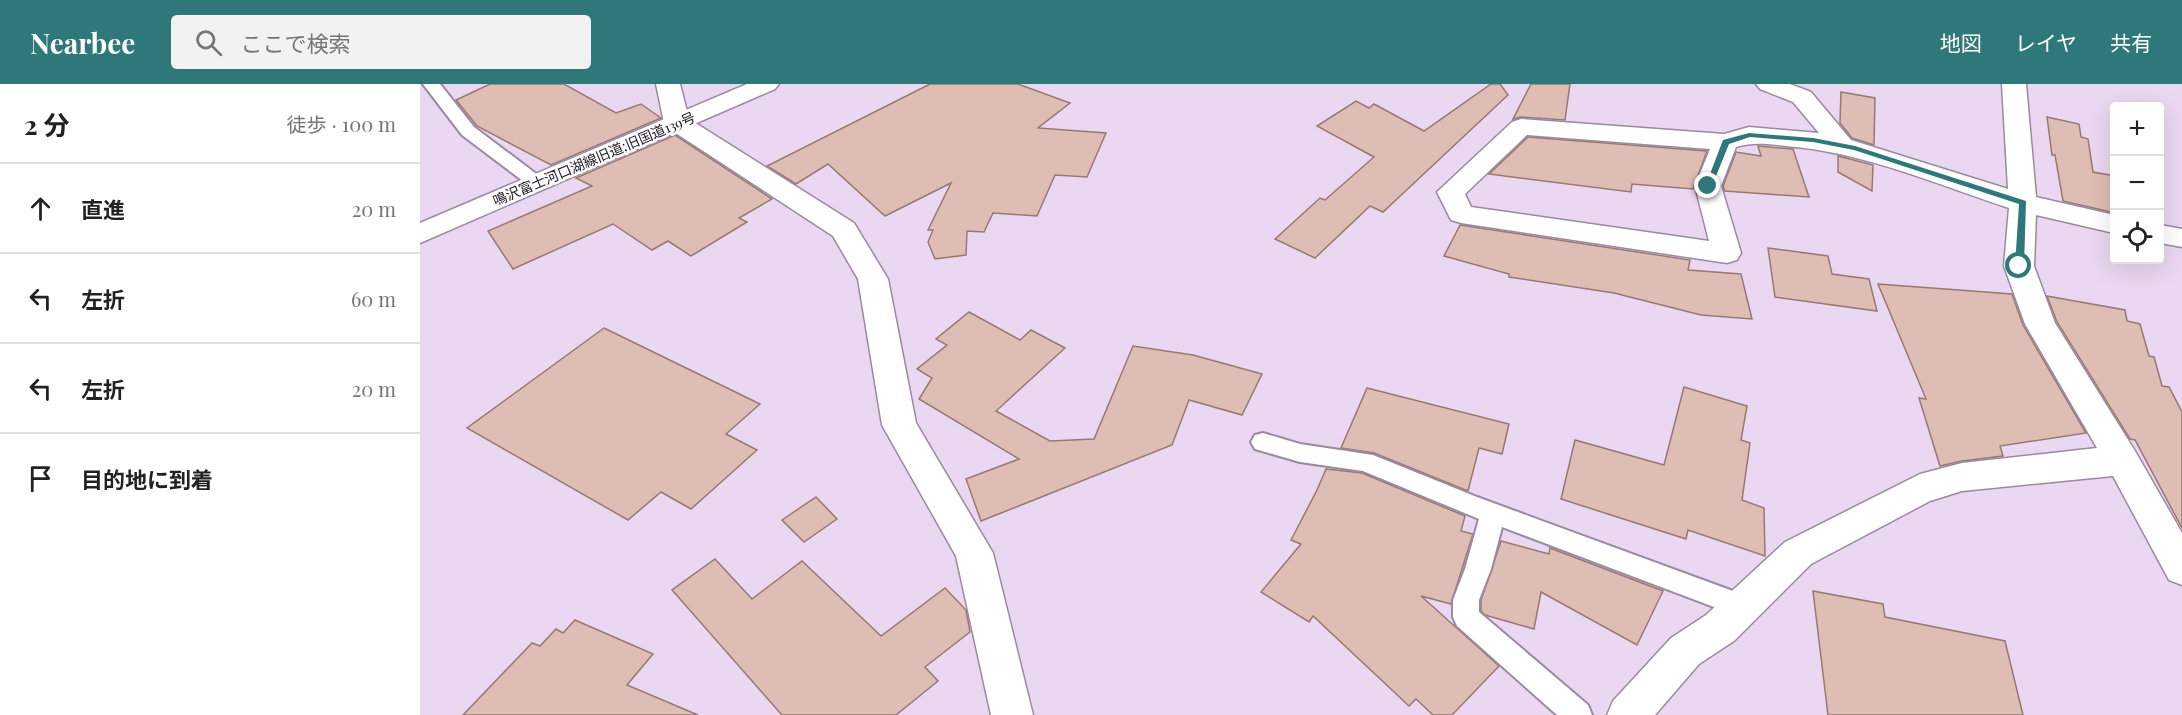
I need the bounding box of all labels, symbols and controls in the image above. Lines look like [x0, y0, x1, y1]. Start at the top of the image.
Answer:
search box [171, 15, 591, 69]
text: Nearbee [30, 24, 135, 61]
icon: search [192, 26, 225, 59]
text: ここで検索 [240, 28, 350, 58]
text: 地図 [1940, 28, 1982, 56]
text: レイヤ [2015, 28, 2077, 56]
text: 共有 [2110, 28, 2152, 56]
map controls [2110, 102, 2164, 264]
button: + [2110, 102, 2164, 156]
text: 2 分 [24, 107, 69, 142]
street label: 鳴沢富士河口湖線旧道;旧国道139号 [490, 107, 698, 210]
text: 徒歩 · 100 m [287, 110, 396, 137]
button: − [2110, 156, 2164, 210]
route end [1694, 172, 1720, 198]
icon: ahead [24, 192, 57, 225]
text: 直進 [81, 194, 125, 224]
text: 20 m [352, 195, 396, 222]
button: locate [2110, 210, 2164, 264]
route start [2005, 252, 2031, 278]
icon: left [24, 282, 57, 315]
text: 左折 [81, 284, 125, 314]
text: 60 m [351, 285, 396, 312]
icon: left [24, 372, 57, 405]
text: 左折 [81, 374, 125, 404]
text: 20 m [352, 375, 396, 402]
icon: arrive [24, 462, 57, 495]
text: 目的地に到着 [81, 464, 213, 494]

